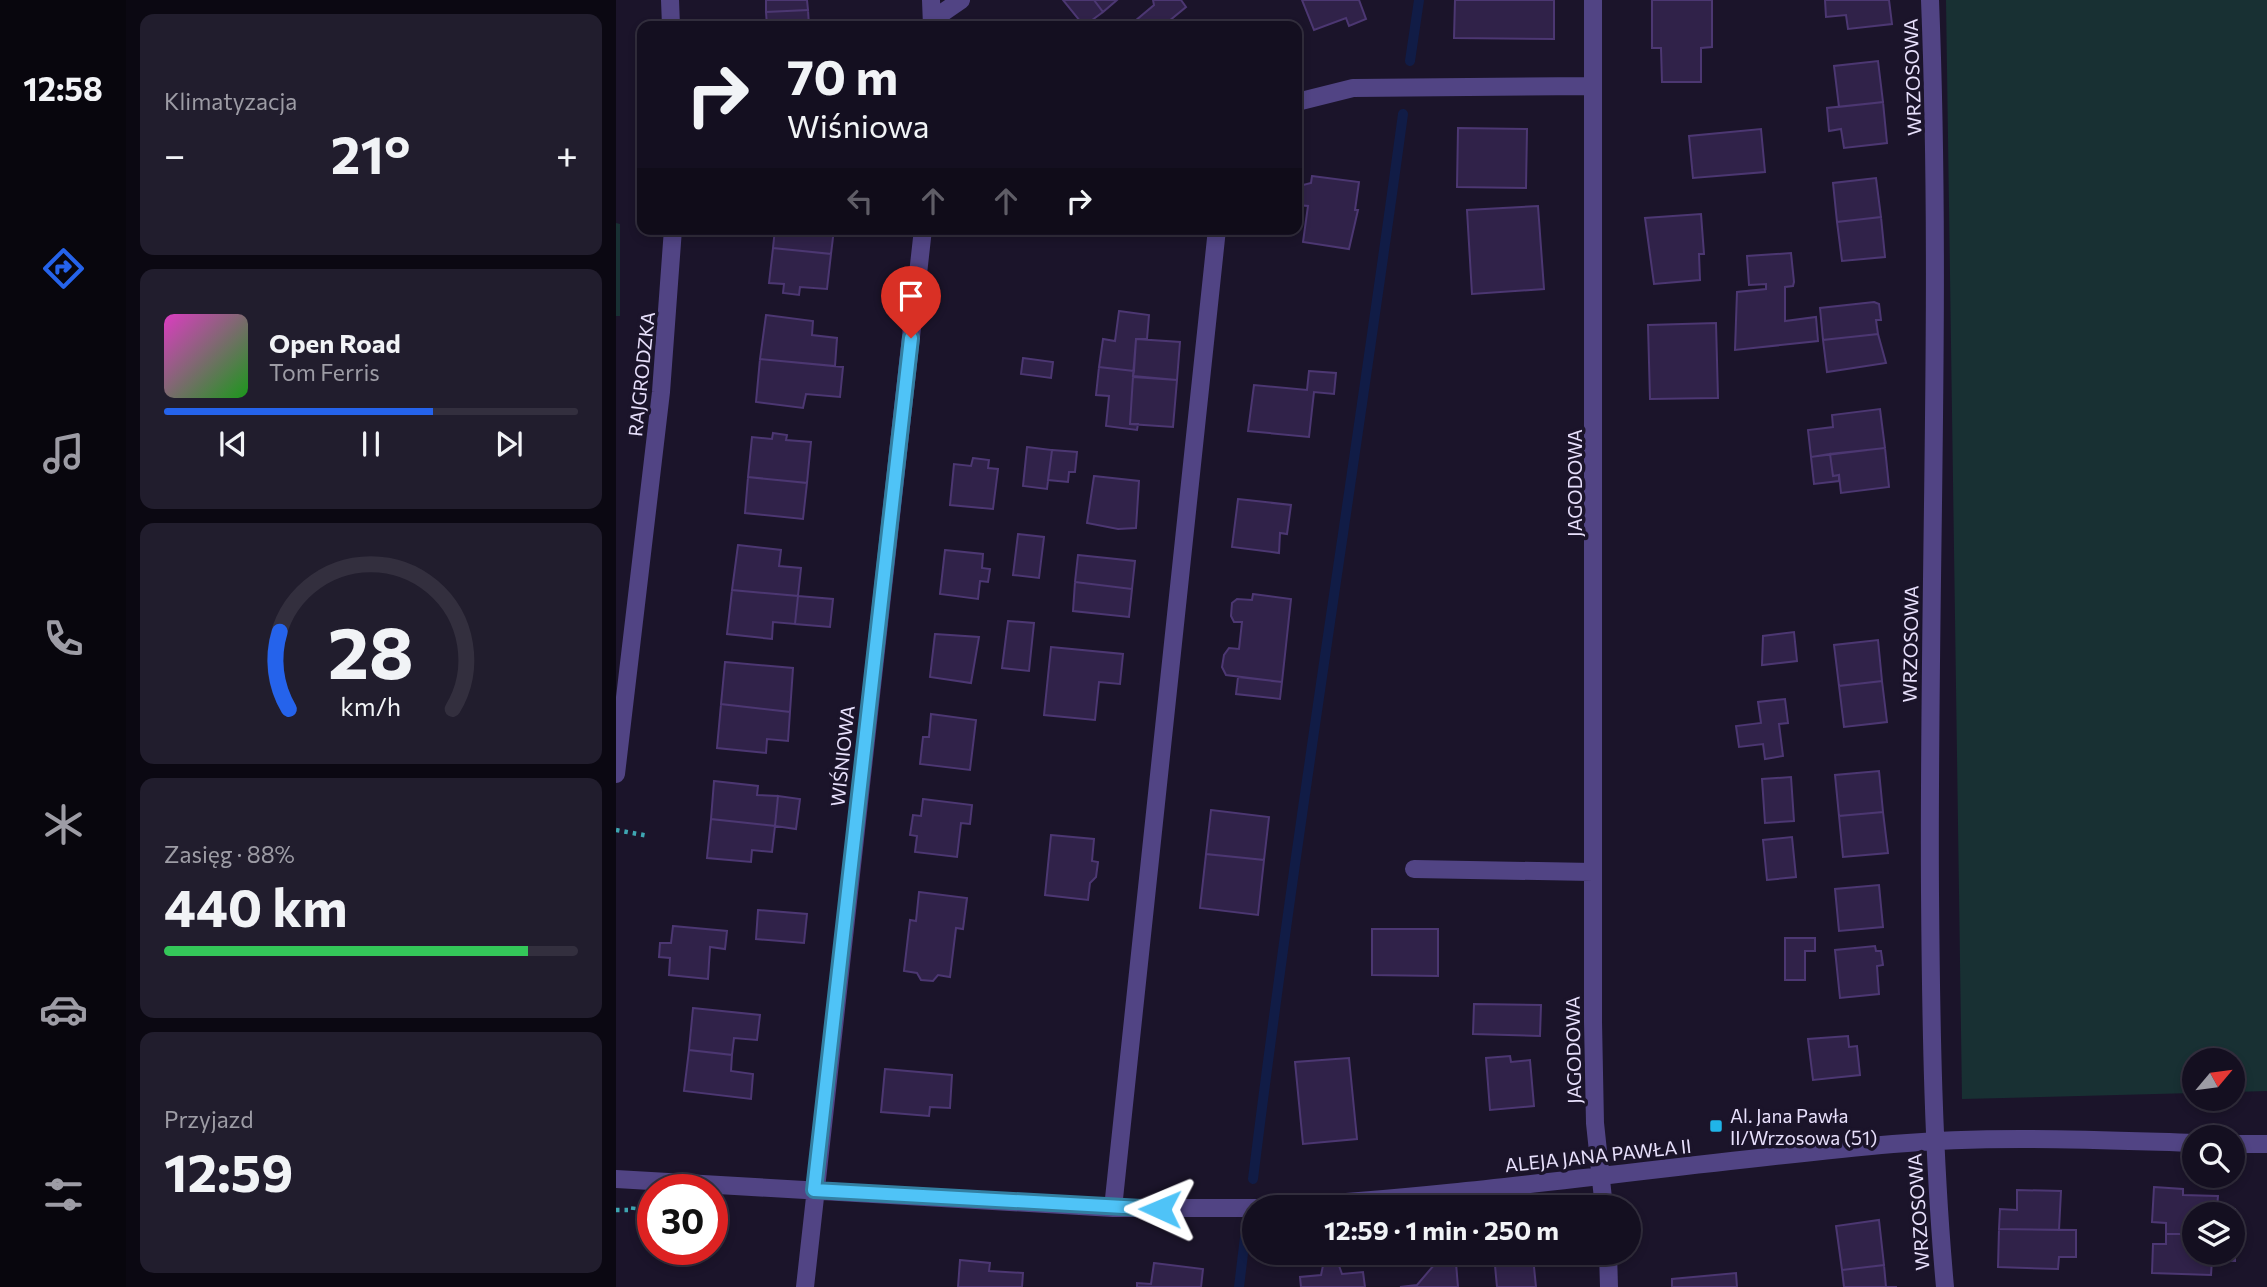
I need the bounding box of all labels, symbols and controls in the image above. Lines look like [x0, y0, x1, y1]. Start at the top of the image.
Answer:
street label: WRZOSOWA [1898, 18, 1926, 136]
text: 70 m [787, 45, 898, 105]
icon: right [672, 49, 763, 140]
text: 12:58 [23, 68, 103, 108]
text: Klimatyzacja [164, 87, 297, 115]
text: Wiśniowa [787, 105, 930, 145]
text: 21° [331, 121, 410, 185]
text: − [164, 130, 186, 177]
text: + [556, 130, 578, 177]
icon: left [841, 182, 879, 220]
icon: ahead [914, 182, 952, 220]
icon: ahead [987, 182, 1025, 220]
icon: right [1060, 182, 1098, 220]
icon: directions [39, 244, 88, 293]
pin [881, 266, 941, 338]
icon: arrive [892, 277, 930, 315]
street label: RAJGRODZKA [623, 310, 659, 438]
text: Open Road [269, 327, 401, 358]
text: Tom Ferris [269, 358, 380, 386]
icon: previous [214, 425, 252, 463]
icon: pause [352, 425, 390, 463]
icon: next [490, 425, 528, 463]
icon: music [39, 429, 88, 478]
street label: JAGODOWA [1563, 429, 1586, 537]
street label: WRZOSOWA [1897, 585, 1923, 703]
text: 28 [328, 606, 414, 695]
icon: phone [39, 614, 88, 663]
text: km/h [341, 691, 401, 721]
street label: WIŚNIOWA [824, 704, 859, 808]
icon: climate [39, 800, 88, 849]
text: Zasięg · 88% [164, 840, 295, 868]
text: 440 km [164, 874, 348, 938]
icon: car [39, 985, 88, 1034]
street label: JAGODOWA [1561, 996, 1585, 1104]
north arrow [2182, 1048, 2245, 1111]
map controls [2182, 1048, 2245, 1265]
place label: Al. Jana Pawła II/Wrzosowa (51) [1730, 1104, 1877, 1149]
text: Przyjazd [164, 1105, 254, 1133]
marker: Al. Jana Pawła II/Wrzosowa (51) [1708, 1118, 1724, 1134]
button: search [2182, 1125, 2245, 1188]
street label: ALEJA JANA PAWŁA II [1504, 1134, 1692, 1176]
text: 12:59 [164, 1139, 293, 1203]
street label: WRZOSOWA [1902, 1153, 1934, 1271]
icon: filters [39, 1170, 88, 1219]
position arrow [1123, 1172, 1197, 1246]
speed limit sign: 30 [637, 1174, 728, 1265]
button: layers [2182, 1202, 2245, 1265]
text: 12:59 · 1 min · 250 m [1324, 1214, 1559, 1245]

